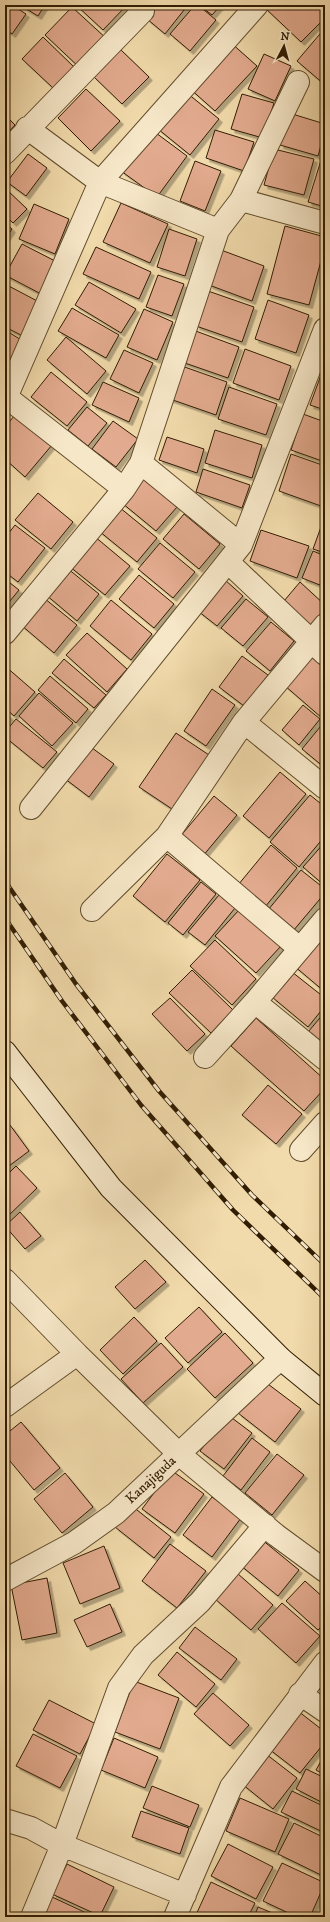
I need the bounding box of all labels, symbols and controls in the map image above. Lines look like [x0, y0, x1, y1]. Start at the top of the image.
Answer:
north arrow [264, 26, 304, 66]
text: N [280, 30, 290, 44]
street label: Kanajiguda [122, 1452, 180, 1508]

